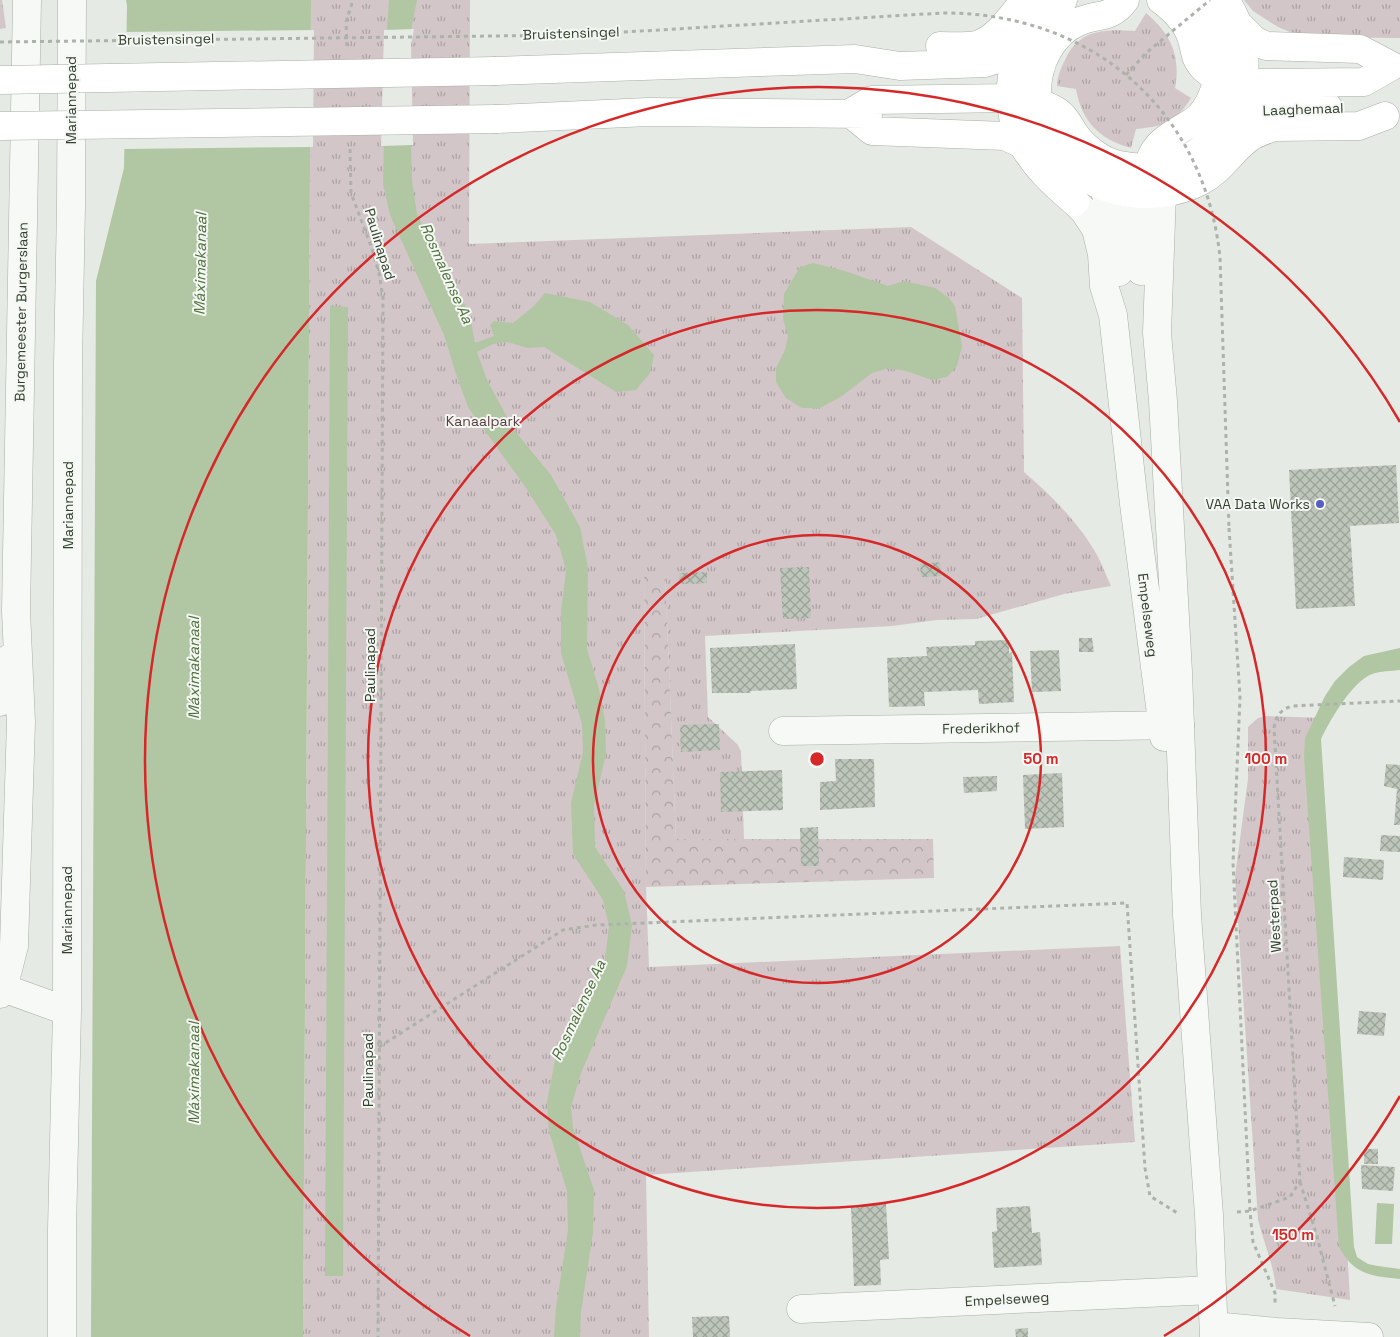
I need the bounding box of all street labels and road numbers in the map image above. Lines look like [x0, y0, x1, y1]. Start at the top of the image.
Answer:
street label: Bruistensingel [522, 22, 620, 44]
street label: Bruistensingel [117, 29, 215, 49]
street label: Mariannepad [62, 56, 80, 144]
street label: Laaghemaal [1262, 99, 1344, 119]
street label: Paulinapad [361, 206, 399, 282]
street label: Burgemeester Burgerslaan [10, 222, 32, 402]
street label: Mariannepad [59, 461, 77, 549]
street label: Empelseweg [1134, 572, 1162, 658]
street label: Paulinapad [361, 628, 379, 702]
street label: Frederikhof [942, 718, 1020, 738]
street label: Mariannepad [58, 866, 76, 954]
street label: Westerpad [1263, 879, 1285, 953]
street label: Paulinapad [359, 1033, 377, 1107]
street label: Empelseweg [964, 1288, 1050, 1310]

